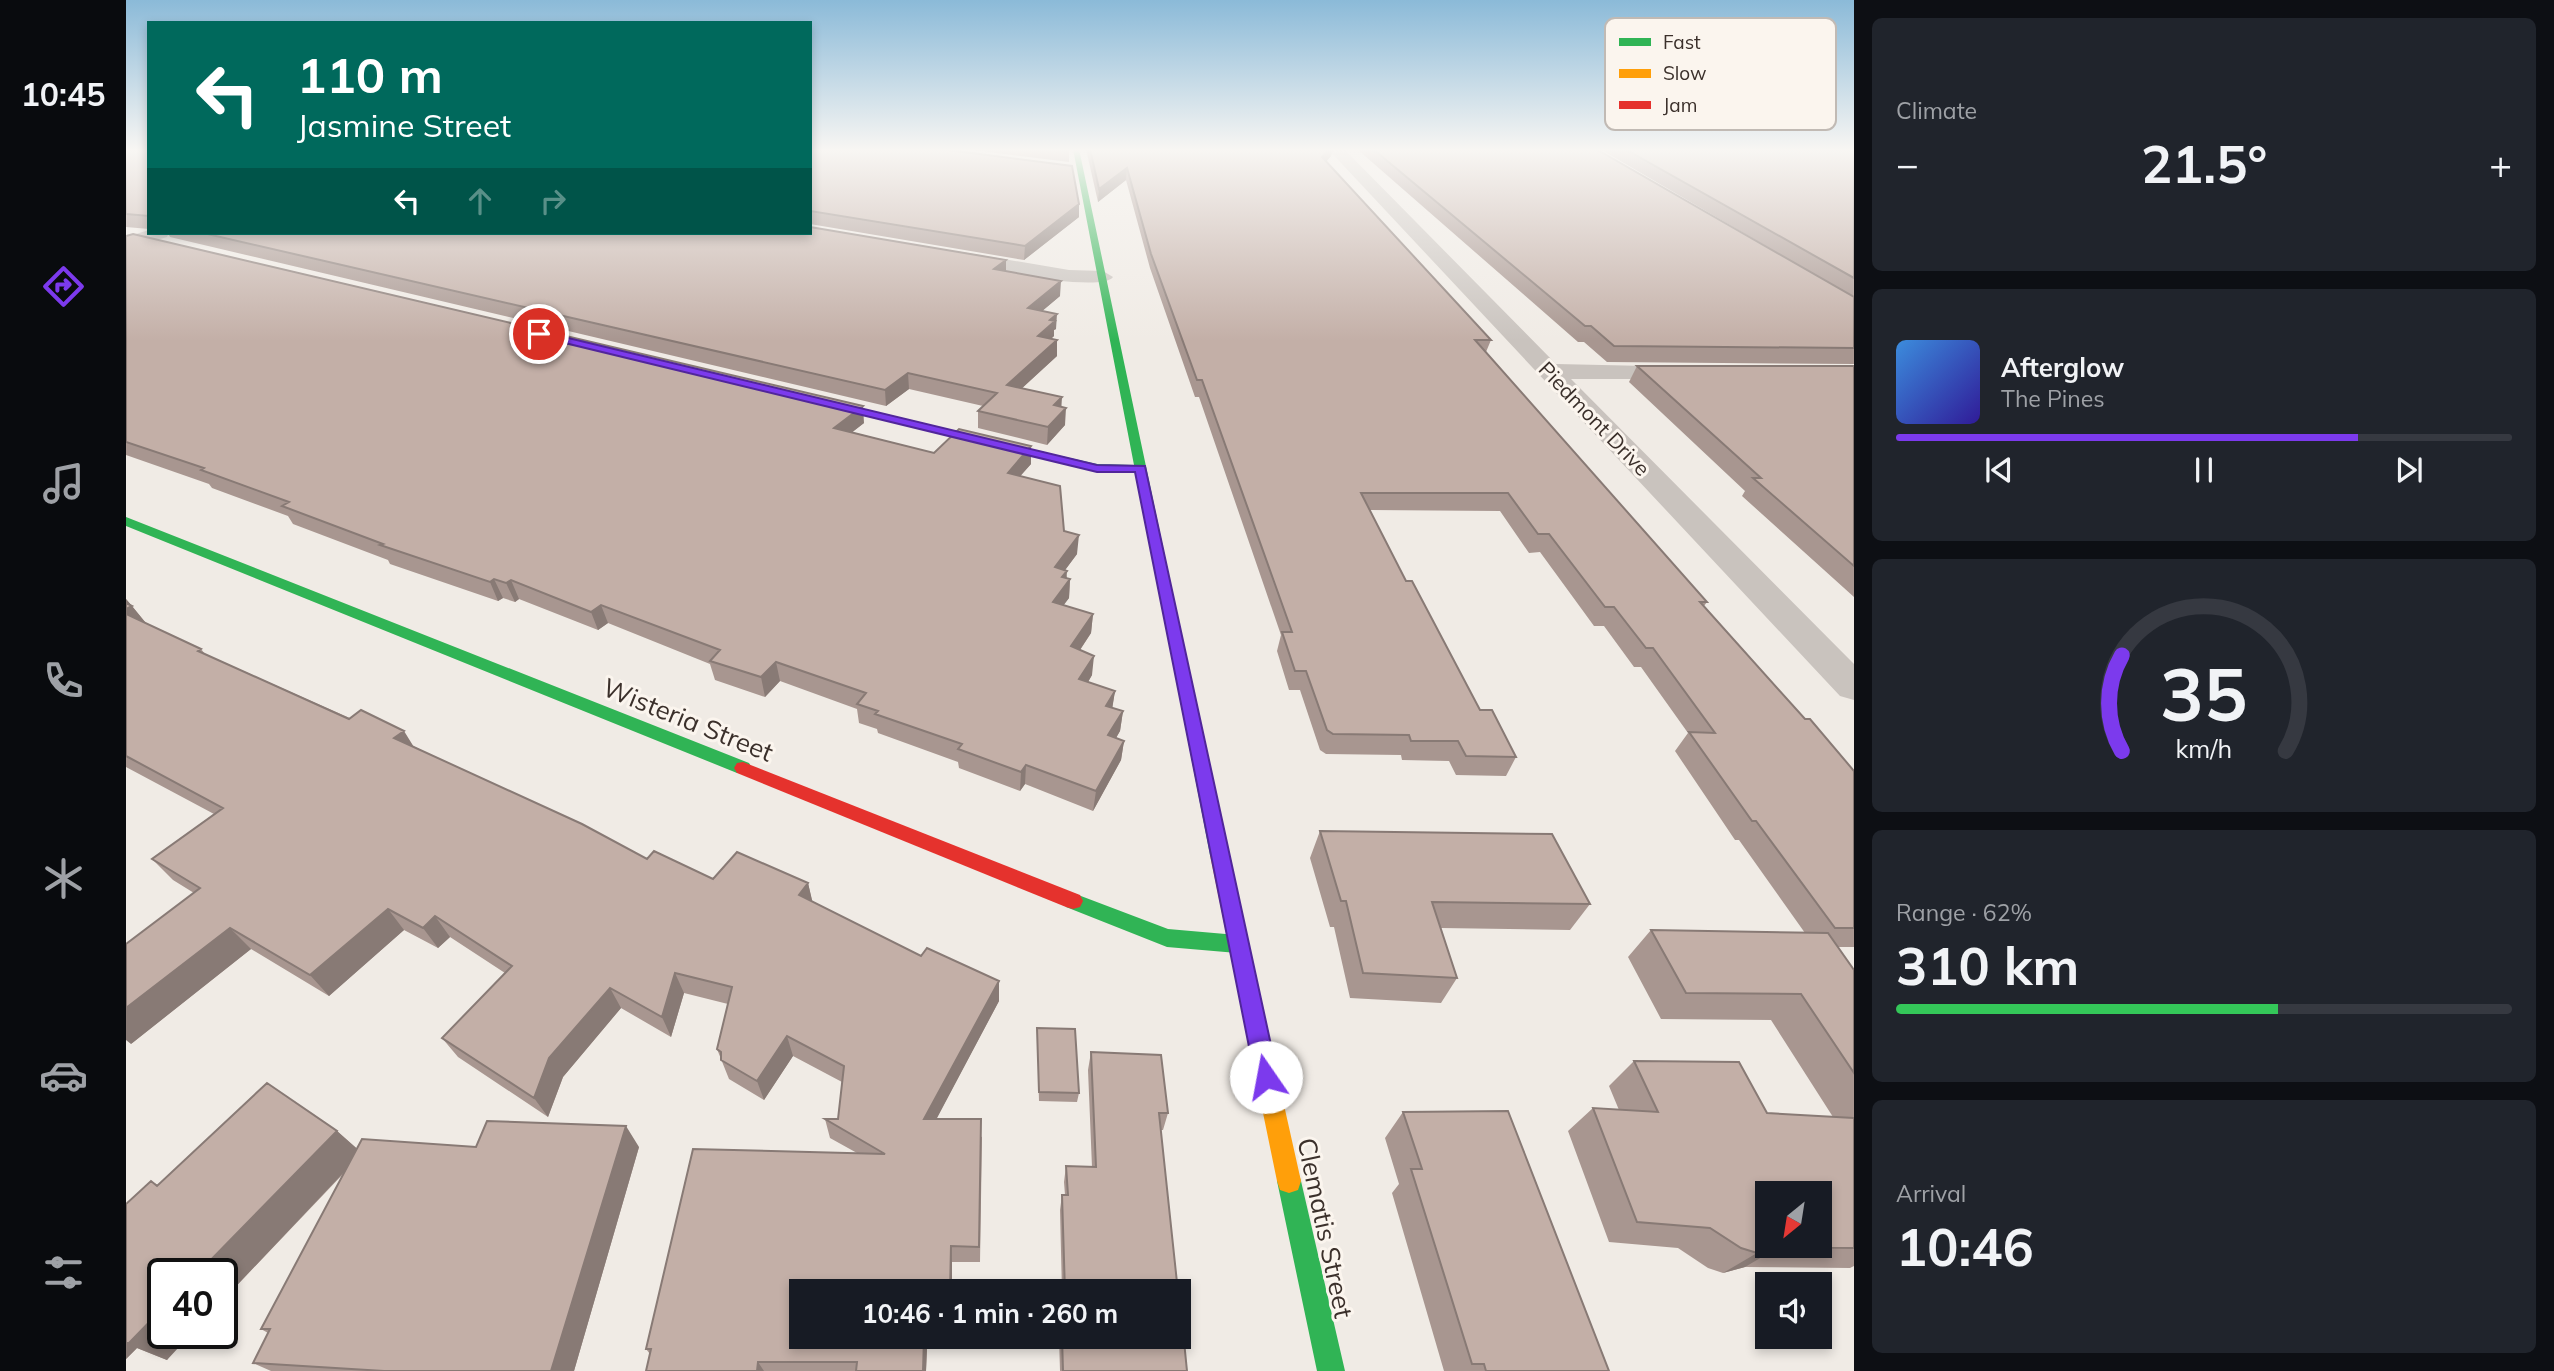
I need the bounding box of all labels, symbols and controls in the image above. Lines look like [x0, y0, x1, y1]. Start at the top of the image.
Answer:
legend [1605, 18, 1836, 130]
text: Fast [1663, 30, 1701, 54]
text: 110 m [297, 44, 443, 105]
icon: left [182, 49, 273, 140]
text: Slow [1663, 61, 1707, 85]
text: 10:45 [21, 74, 105, 114]
text: Jam [1663, 93, 1697, 117]
text: Climate [1896, 96, 1977, 125]
text: Jasmine Street [297, 105, 511, 145]
text: 21.5° [2141, 131, 2267, 196]
text: − [1896, 140, 1919, 188]
text: + [2489, 140, 2512, 188]
icon: left [388, 182, 426, 220]
icon: ahead [461, 182, 499, 220]
icon: right [534, 182, 572, 220]
icon: directions [39, 262, 88, 311]
pin [509, 304, 569, 364]
icon: arrive [520, 315, 558, 353]
text: Afterglow [2001, 351, 2124, 384]
street label: Piedmont Drive [1534, 356, 1656, 481]
text: The Pines [2001, 384, 2105, 413]
icon: previous [1980, 451, 2018, 489]
icon: pause [2185, 451, 2223, 489]
icon: next [2390, 451, 2428, 489]
icon: music [39, 459, 88, 508]
text: 35 [2160, 649, 2248, 740]
icon: phone [39, 656, 88, 705]
street label: Wisteria Street [598, 670, 778, 769]
text: km/h [2176, 733, 2232, 764]
icon: climate [39, 854, 88, 903]
text: Range · 62% [1896, 898, 2032, 927]
text: 310 km [1896, 933, 2079, 998]
position arrow [1229, 1040, 1303, 1114]
icon: car [39, 1051, 88, 1100]
street label: Clematis Street [1290, 1135, 1361, 1321]
text: Arrival [1896, 1179, 1966, 1208]
north arrow [1755, 1181, 1832, 1258]
map controls [1755, 1181, 1832, 1349]
text: 10:46 [1896, 1214, 2034, 1279]
icon: filters [39, 1248, 88, 1297]
speed limit sign: 40 [147, 1258, 238, 1349]
button: sound [1755, 1272, 1832, 1349]
text: 10:46 · 1 min · 260 m [862, 1297, 1118, 1330]

